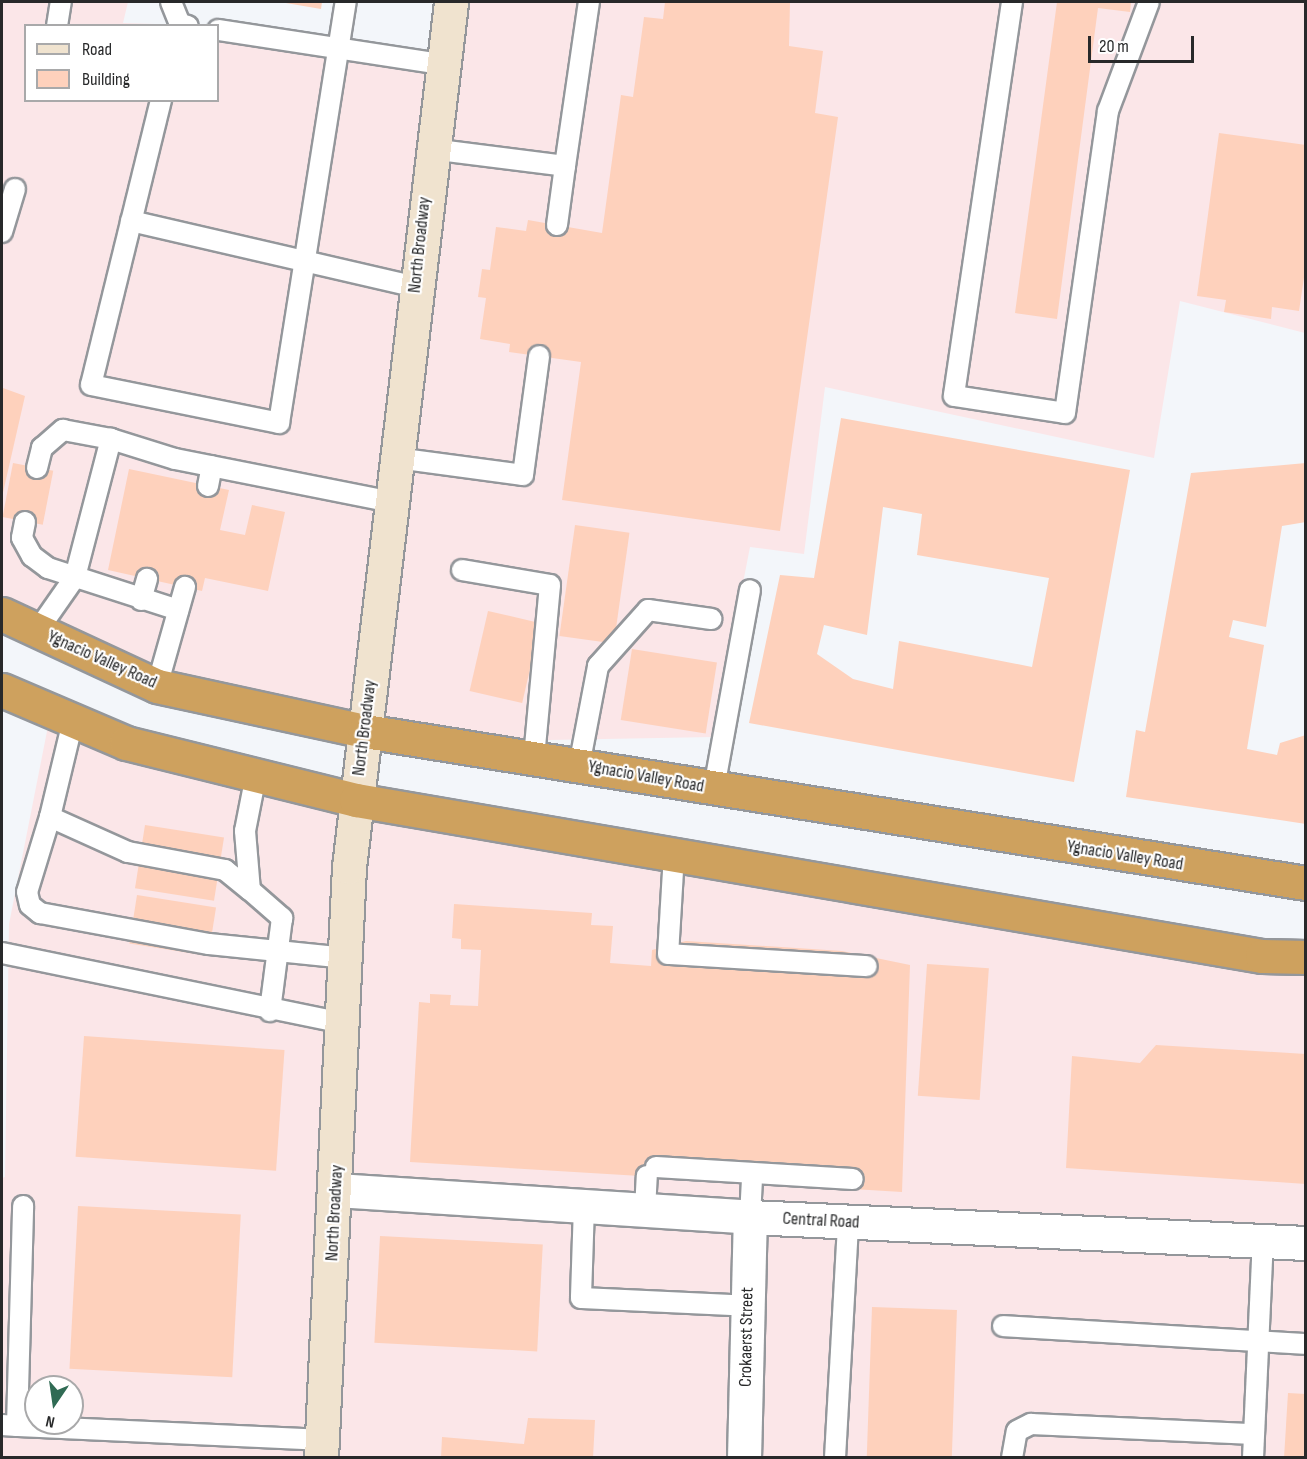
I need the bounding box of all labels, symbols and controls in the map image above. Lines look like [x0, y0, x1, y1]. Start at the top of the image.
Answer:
legend [24, 24, 219, 102]
scale bar [1091, 24, 1198, 62]
text: 20 m [1099, 36, 1129, 57]
text: Road [82, 39, 112, 60]
text: Building [82, 69, 130, 90]
street label: North Broadway [404, 196, 436, 294]
street label: Ygnacio Valley Road [44, 626, 160, 694]
street label: North Broadway [348, 679, 382, 777]
street label: Ygnacio Valley Road [586, 756, 706, 798]
street label: Ygnacio Valley Road [1065, 836, 1185, 876]
street label: North Broadway [322, 1164, 348, 1262]
street label: Central Road [782, 1208, 860, 1234]
street label: Crokaerst Street [735, 1287, 759, 1387]
north arrow [24, 1375, 84, 1435]
text: N [44, 1411, 57, 1431]

